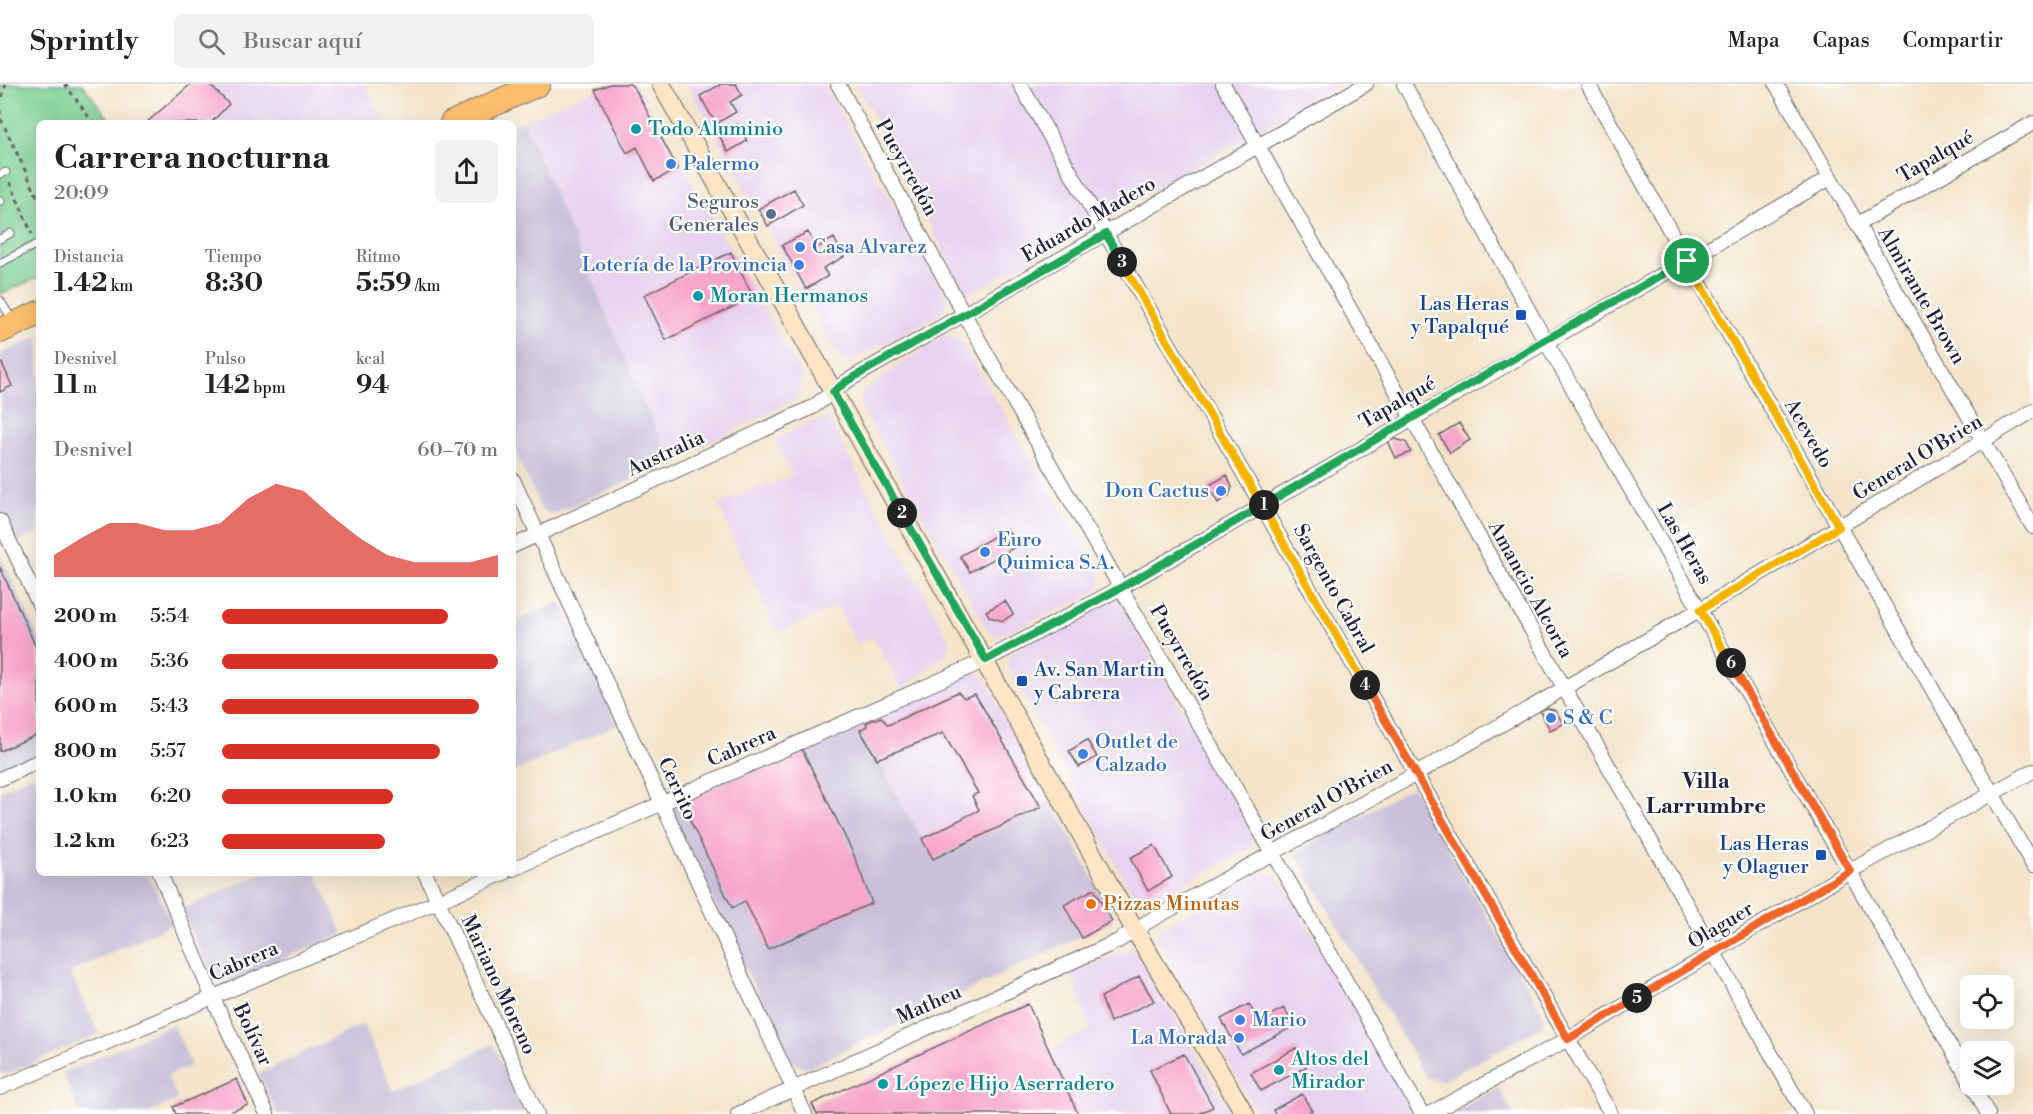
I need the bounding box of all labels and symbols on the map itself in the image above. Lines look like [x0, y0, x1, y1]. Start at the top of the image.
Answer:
street label: Pueyrredón [869, 115, 943, 221]
place label: Todo Aluminio [648, 117, 783, 142]
marker: Todo Aluminio [629, 122, 643, 136]
street label: Tapalqué [1893, 125, 1979, 189]
place label: Palermo [683, 152, 760, 177]
marker: Palermo [664, 157, 678, 171]
street label: Eduardo Madero [1017, 171, 1161, 269]
place label: Seguros Generales [669, 190, 759, 238]
marker: Seguros Generales [764, 207, 778, 221]
street label: Almirante Brown [1871, 222, 1970, 369]
place label: Casa Alvarez [812, 235, 927, 260]
pin [1661, 235, 1712, 286]
marker: Casa Alvarez [793, 240, 807, 254]
pin: 3 [1107, 247, 1137, 277]
place label: Lotería de la Provincia [582, 253, 788, 278]
marker: Lotería de la Provincia [792, 258, 806, 272]
place label: Moran Hermanos [710, 284, 868, 309]
marker: Moran Hermanos [691, 289, 705, 303]
place label: Las Heras y Tapalqué [1410, 292, 1509, 340]
marker: Las Heras y Tapalqué [1514, 308, 1528, 322]
street label: Tapalqué [1355, 371, 1441, 435]
street label: Acevedo [1778, 394, 1838, 473]
street label: General O'Brien [1848, 409, 1988, 507]
street label: Australia [623, 425, 709, 483]
place label: Don Cactus [1105, 479, 1209, 504]
marker: Don Cactus [1214, 484, 1228, 498]
pin: 1 [1249, 490, 1279, 520]
pin: 2 [887, 498, 917, 528]
street label: Las Heras [1651, 499, 1717, 589]
street label: Amancio Alcorta [1481, 516, 1578, 664]
street label: Sargento Cabral [1287, 520, 1379, 658]
place label: Euro Quimica S.A. [997, 528, 1114, 576]
marker: Euro Quimica S.A. [978, 545, 992, 559]
street label: Pueyrredón [1143, 600, 1219, 706]
pin: 6 [1716, 648, 1746, 678]
place label: Av. San Martin y Cabrera [1033, 658, 1165, 706]
pin: 4 [1350, 670, 1380, 700]
marker: Av. San Martin y Cabrera [1015, 674, 1029, 688]
place label: S & C [1563, 706, 1612, 731]
marker: S & C [1544, 711, 1558, 725]
street label: Cabrera [704, 720, 781, 773]
place label: Outlet de Calzado [1095, 730, 1178, 778]
marker: Outlet de Calzado [1076, 747, 1090, 761]
street label: Cerrito [652, 754, 702, 824]
street label: General O'Brien [1256, 754, 1398, 848]
district label: Villa Larrumbre [1646, 768, 1766, 820]
place label: Las Heras y Olaguer [1719, 832, 1809, 880]
marker: Las Heras y Olaguer [1814, 848, 1828, 862]
place label: Pizzas Minutas [1103, 892, 1239, 917]
marker: Pizzas Minutas [1084, 897, 1098, 911]
street label: Olaguer [1684, 897, 1759, 955]
street label: Mariano Moreno [455, 911, 541, 1059]
street label: Cabrera [206, 936, 283, 988]
street label: Matheu [893, 979, 966, 1030]
pin: 5 [1622, 983, 1652, 1013]
street label: Bolívar [226, 999, 278, 1071]
place label: Mario [1252, 1008, 1307, 1033]
marker: Mario [1233, 1013, 1247, 1027]
place label: La Morada [1130, 1026, 1228, 1051]
marker: La Morada [1232, 1031, 1246, 1045]
place label: Altos del Mirador [1290, 1047, 1369, 1095]
marker: Altos del Mirador [1272, 1063, 1286, 1077]
place label: López e Hijo Aserradero [895, 1072, 1115, 1097]
marker: López e Hijo Aserradero [876, 1077, 890, 1091]

